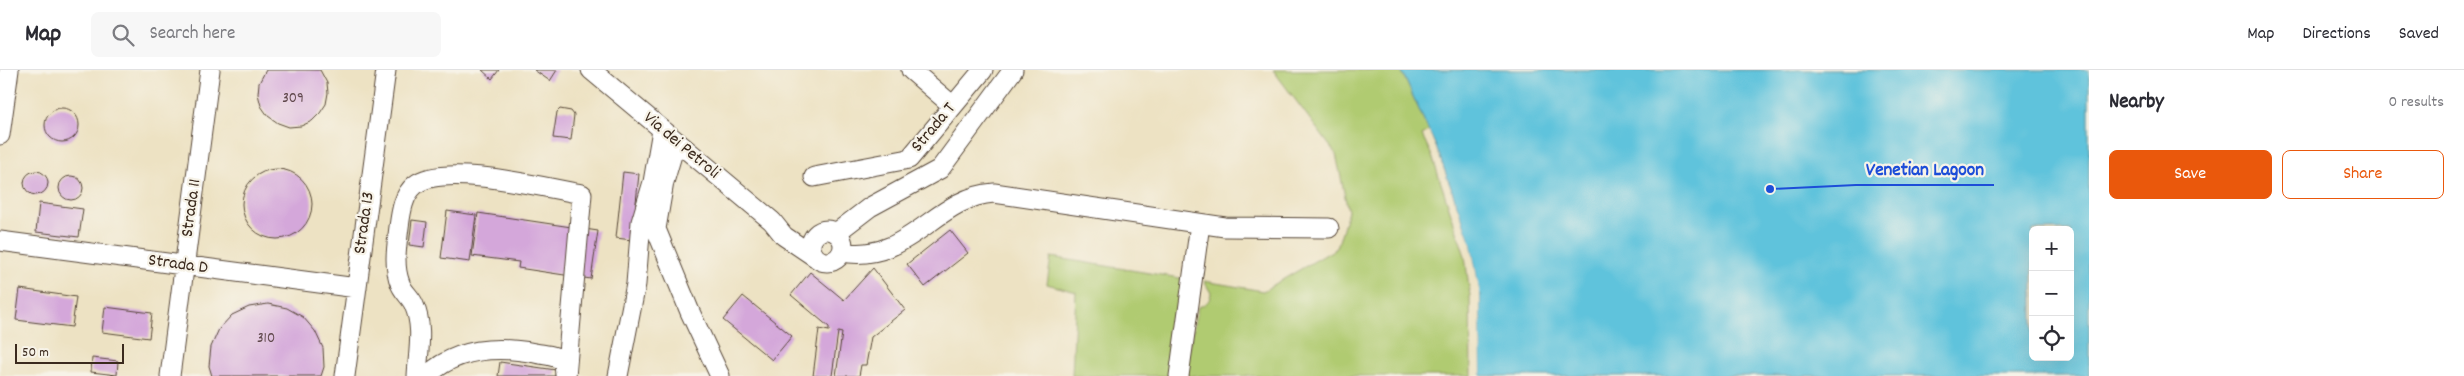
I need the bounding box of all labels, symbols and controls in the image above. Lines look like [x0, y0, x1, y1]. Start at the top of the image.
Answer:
search box [91, 12, 441, 57]
text: Map [25, 18, 61, 52]
icon: search [109, 21, 137, 49]
text: Search here [149, 21, 235, 48]
text: Map [2247, 22, 2274, 47]
text: Directions [2302, 22, 2371, 47]
text: Saved [2399, 22, 2439, 47]
house number: 309 [282, 88, 304, 110]
text: Nearby [2109, 88, 2164, 118]
text: 0 results [2389, 91, 2444, 114]
street label: Strada T [906, 98, 962, 158]
street label: Via dei Petroli [637, 106, 725, 186]
button: Save [2109, 150, 2272, 199]
button: Share [2282, 150, 2444, 199]
callout: Venetian Lagoon [1856, 151, 1994, 185]
text: Venetian Lagoon [1866, 158, 1984, 185]
street label: Strada 11 [176, 177, 208, 239]
street label: Strada 13 [348, 190, 382, 256]
map controls [2029, 226, 2074, 361]
button: + [2029, 226, 2074, 271]
street label: Strada D [147, 248, 209, 282]
button: − [2029, 271, 2074, 316]
button: locate [2029, 316, 2074, 361]
house number: 310 [257, 328, 275, 350]
scale bar [15, 341, 124, 364]
text: 50 m [22, 343, 49, 363]

